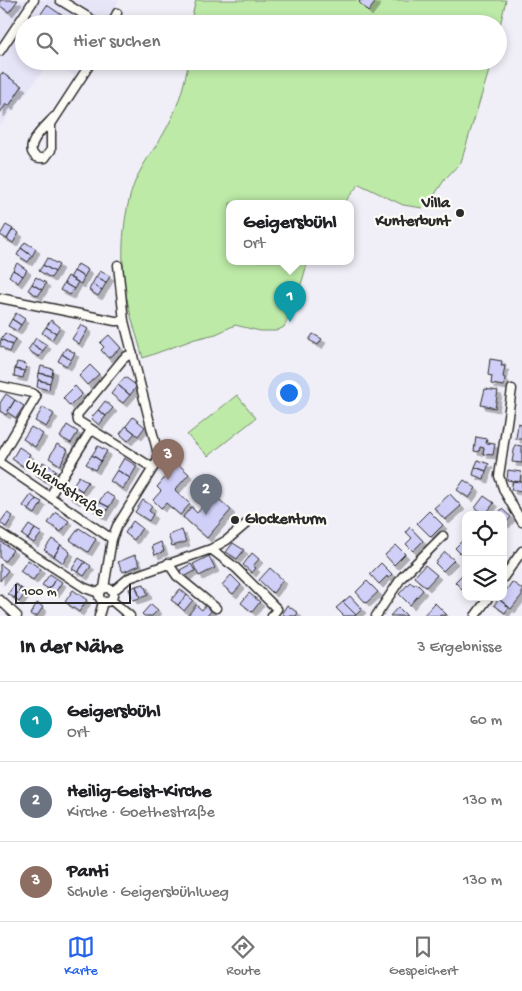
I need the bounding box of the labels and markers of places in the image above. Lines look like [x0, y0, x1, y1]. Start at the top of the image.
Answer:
place label: Villa Kunterbunt [375, 195, 451, 232]
marker: Villa Kunterbunt [454, 207, 466, 219]
pin: 1 [274, 281, 306, 322]
pin: 3 [152, 439, 184, 480]
pin: 2 [190, 474, 222, 515]
place label: Glockenturm [245, 511, 327, 530]
marker: Glockenturm [229, 514, 241, 526]

